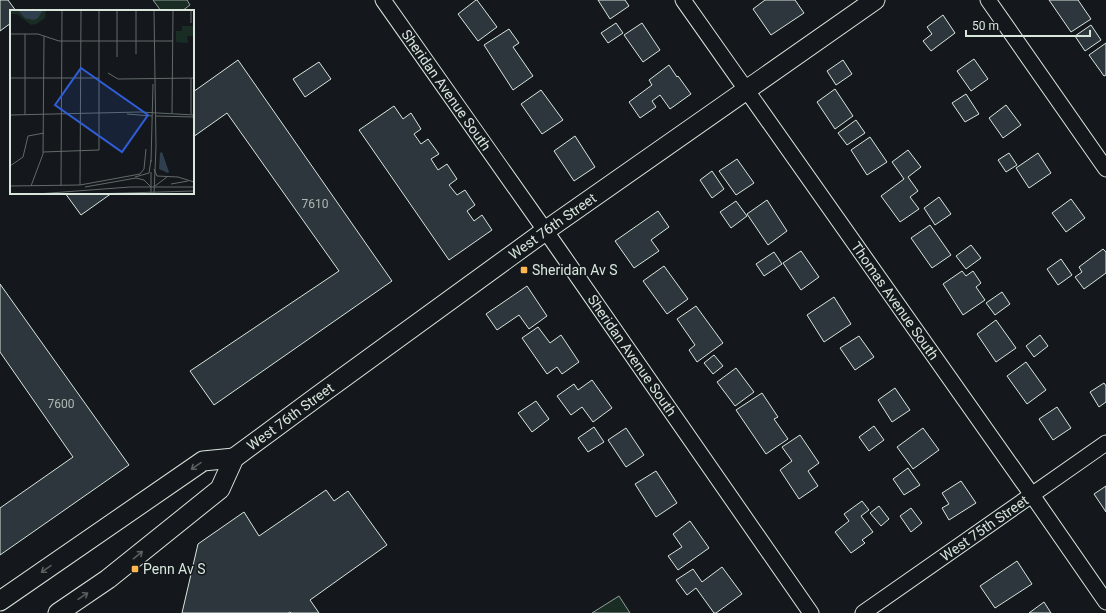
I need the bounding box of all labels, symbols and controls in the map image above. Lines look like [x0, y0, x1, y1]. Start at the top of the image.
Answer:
inset map [10, 10, 194, 194]
scale bar [966, 12, 1090, 38]
text: 50 m [972, 19, 999, 33]
street label: Sheridan Avenue South [398, 26, 494, 153]
street label: West 76th Street [506, 189, 600, 263]
house number: 7610 [302, 197, 329, 211]
street label: Thomas Avenue South [848, 239, 942, 363]
place label: Sheridan Av S [532, 262, 618, 278]
marker: Sheridan Av S [519, 265, 529, 275]
street label: Sheridan Avenue South [585, 292, 680, 419]
street label: West 76th Street [244, 379, 337, 454]
house number: 7600 [48, 397, 75, 411]
one-way arrow [191, 462, 202, 470]
street label: West 75th Street [937, 492, 1032, 564]
one-way arrow [133, 550, 144, 559]
place label: Penn Av S [143, 561, 205, 577]
marker: Penn Av S [130, 564, 140, 574]
one-way arrow [41, 565, 52, 573]
one-way arrow [77, 592, 88, 600]

